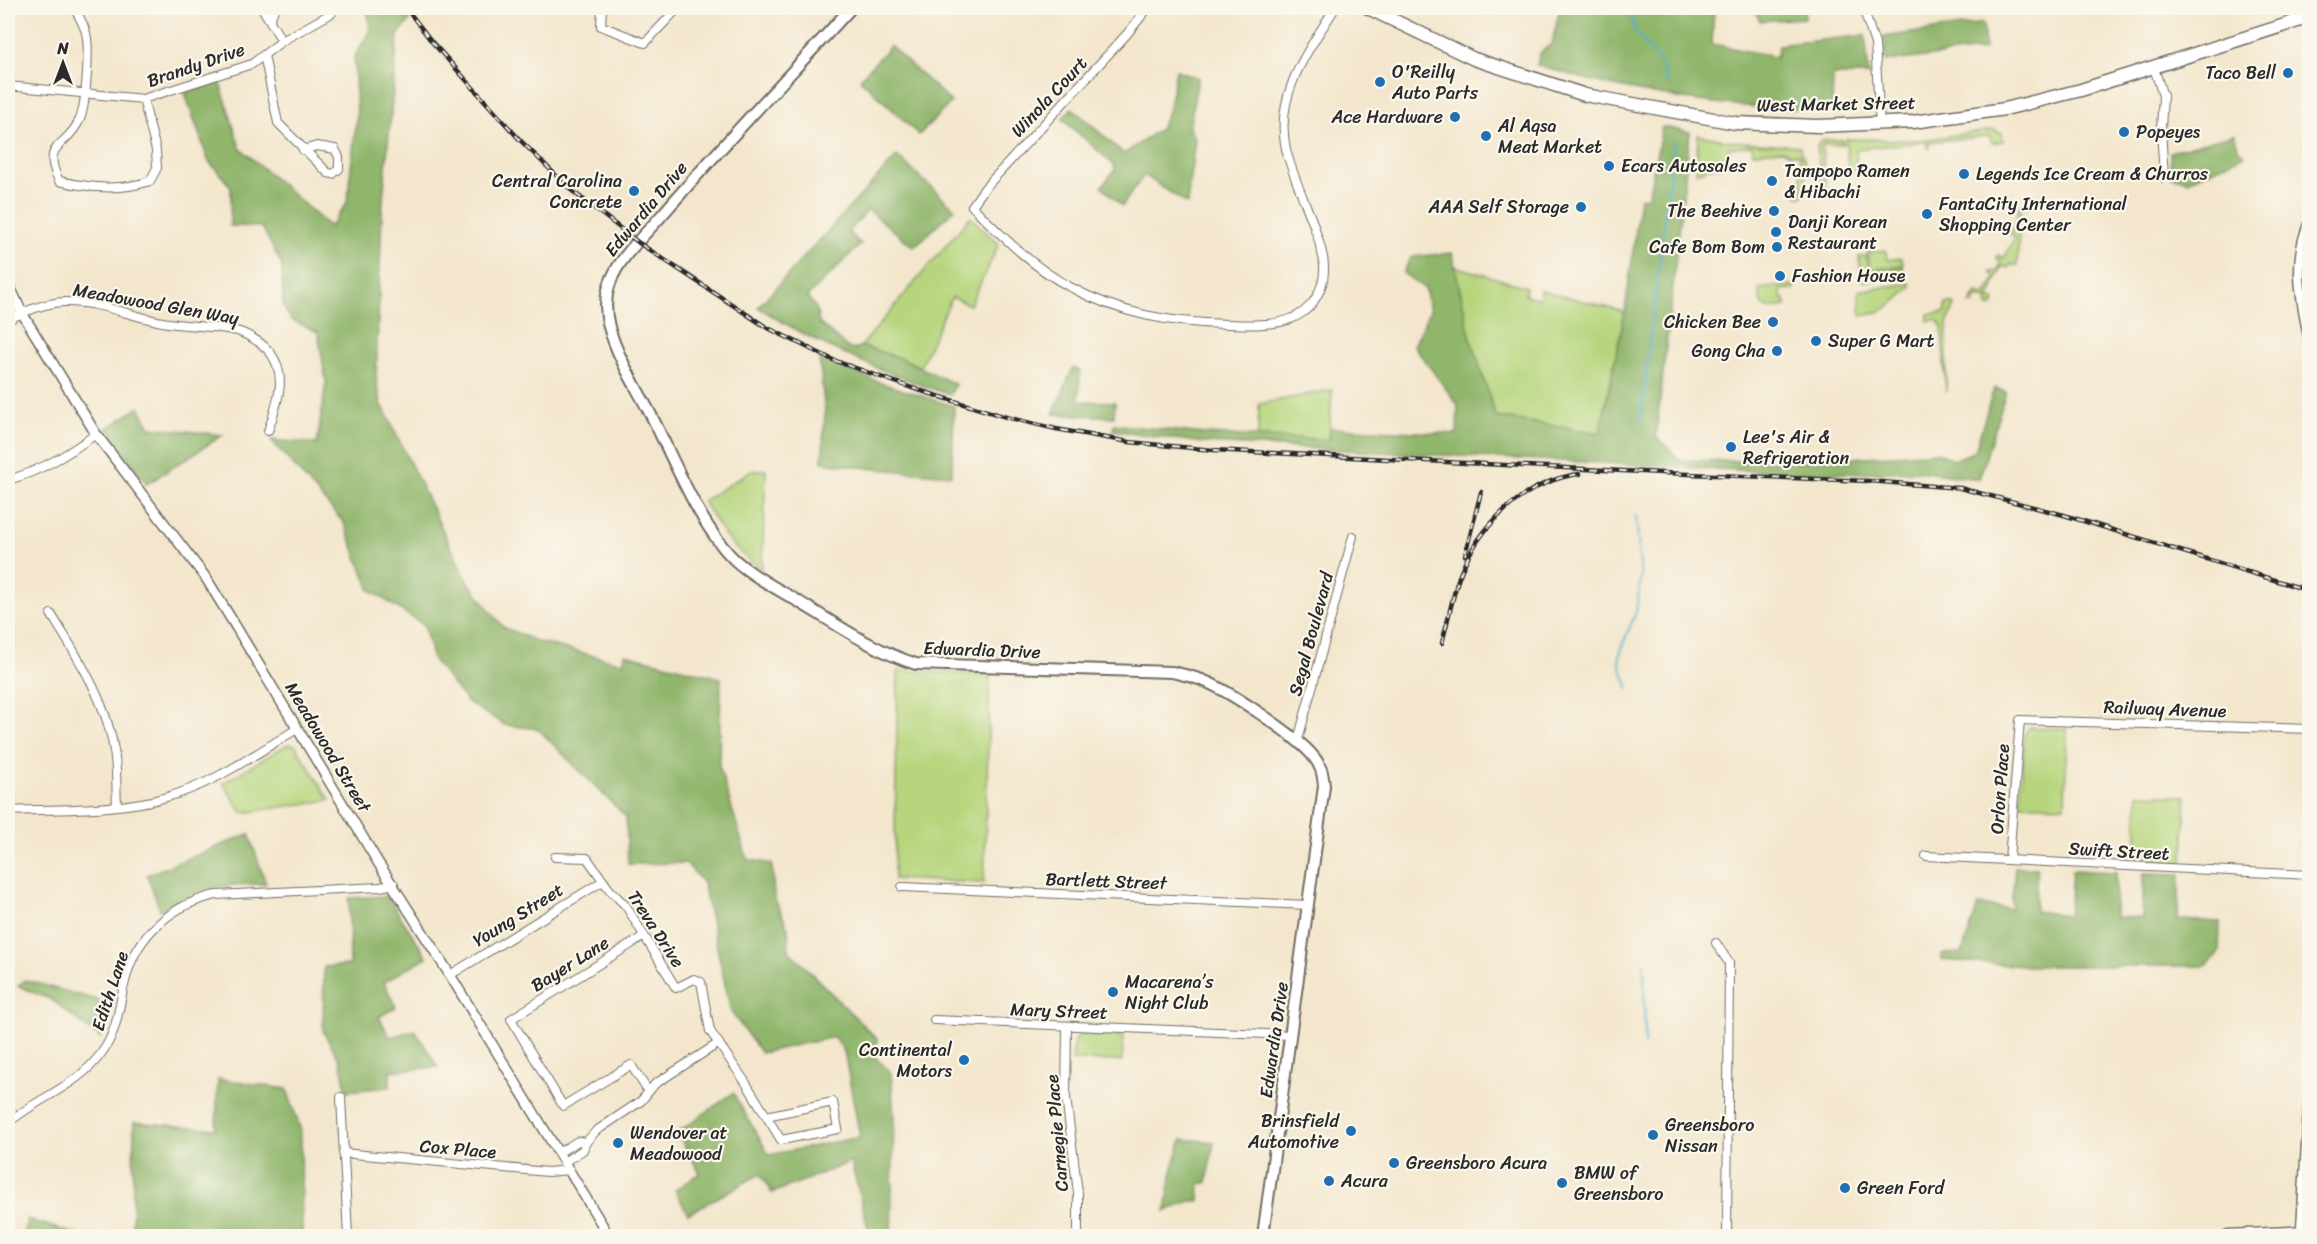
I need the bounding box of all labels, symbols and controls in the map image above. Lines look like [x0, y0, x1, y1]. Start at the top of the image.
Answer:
north arrow [33, 33, 93, 93]
street label: Brandy Drive [143, 33, 249, 97]
text: N [56, 34, 69, 63]
street label: Winola Court [1003, 49, 1096, 145]
place label: O'Reilly Auto Parts [1391, 56, 1479, 109]
place label: Taco Bell [2205, 57, 2277, 89]
marker: Taco Bell [2281, 66, 2295, 80]
marker: O'Reilly Auto Parts [1373, 75, 1387, 89]
street label: West Market Street [1756, 87, 1916, 121]
place label: Ace Hardware [1331, 101, 1443, 133]
marker: Ace Hardware [1448, 110, 1462, 124]
place label: Al Aqsa Meat Market [1497, 110, 1602, 163]
place label: Popeyes [2136, 116, 2201, 148]
marker: Popeyes [2117, 125, 2131, 139]
marker: Al Aqsa Meat Market [1479, 129, 1493, 143]
place label: Ecars Autosales [1621, 150, 1747, 182]
street label: Edwardia Drive [596, 154, 696, 264]
place label: Tampopo Ramen & Hibachi [1784, 155, 1910, 208]
place label: Legends Ice Cream & Churros [1976, 158, 2209, 190]
marker: Ecars Autosales [1602, 159, 1616, 173]
place label: Central Carolina Concrete [492, 165, 622, 218]
marker: Legends Ice Cream & Churros [1957, 167, 1971, 181]
marker: Tampopo Ramen & Hibachi [1765, 174, 1779, 188]
marker: Central Carolina Concrete [627, 184, 641, 198]
place label: FantaCity International Shopping Center [1939, 188, 2127, 241]
place label: AAA Self Storage [1427, 191, 1569, 223]
place label: The Beehive [1667, 195, 1762, 227]
marker: AAA Self Storage [1574, 200, 1588, 214]
marker: The Beehive [1767, 204, 1781, 218]
place label: Danji Korean Restaurant [1788, 206, 1887, 259]
marker: FantaCity International Shopping Center [1920, 207, 1934, 221]
marker: Danji Korean Restaurant [1769, 225, 1783, 239]
place label: Cafe Bom Bom [1649, 231, 1765, 263]
marker: Cafe Bom Bom [1770, 240, 1784, 254]
place label: Fashion House [1792, 260, 1906, 292]
marker: Fashion House [1773, 269, 1787, 283]
street label: Meadowood Glen Way [70, 274, 242, 334]
place label: Chicken Bee [1664, 306, 1761, 338]
marker: Chicken Bee [1766, 315, 1780, 329]
place label: Super G Mart [1828, 325, 1935, 357]
marker: Super G Mart [1809, 334, 1823, 348]
place label: Gong Cha [1691, 335, 1766, 367]
marker: Gong Cha [1770, 344, 1784, 358]
place label: Lee's Air & Refrigeration [1743, 421, 1849, 474]
marker: Lee's Air & Refrigeration [1724, 440, 1738, 454]
street label: Segal Boulevard [1279, 567, 1343, 700]
street label: Edwardia Drive [923, 632, 1041, 668]
street label: Meadowood Street [276, 675, 380, 819]
street label: Railway Avenue [2103, 691, 2227, 727]
street label: Orlon Place [1981, 742, 2019, 835]
street label: Swift Street [2068, 832, 2170, 870]
street label: Bartlett Street [1045, 863, 1168, 899]
street label: Young Street [466, 874, 570, 956]
street label: Treva Drive [619, 883, 693, 975]
street label: Bayer Lane [524, 927, 616, 1001]
street label: Edith Lane [82, 947, 138, 1035]
place label: Macarena’s Night Club [1125, 966, 1214, 1019]
street label: Edwardia Drive [1250, 980, 1298, 1100]
marker: Macarena’s Night Club [1106, 985, 1120, 999]
street label: Mary Street [1010, 993, 1108, 1029]
place label: Continental Motors [859, 1034, 953, 1087]
marker: Continental Motors [957, 1053, 971, 1067]
street label: Carnegie Place [1036, 1073, 1078, 1193]
place label: Brinsfield Automotive [1247, 1105, 1341, 1158]
place label: Greensboro Nissan [1665, 1109, 1755, 1162]
place label: Wendover at Meadowood [630, 1117, 728, 1170]
marker: Brinsfield Automotive [1344, 1124, 1358, 1138]
marker: Greensboro Nissan [1646, 1128, 1660, 1142]
street label: Cox Place [418, 1130, 498, 1168]
marker: Wendover at Meadowood [611, 1136, 625, 1150]
place label: Greensboro Acura [1406, 1147, 1547, 1179]
marker: Greensboro Acura [1387, 1156, 1401, 1170]
place label: BMW of Greensboro [1574, 1157, 1664, 1210]
place label: Acura [1340, 1165, 1389, 1197]
place label: Green Ford [1857, 1172, 1946, 1204]
marker: Acura [1322, 1174, 1336, 1188]
marker: BMW of Greensboro [1555, 1176, 1569, 1190]
marker: Green Ford [1838, 1181, 1852, 1195]

